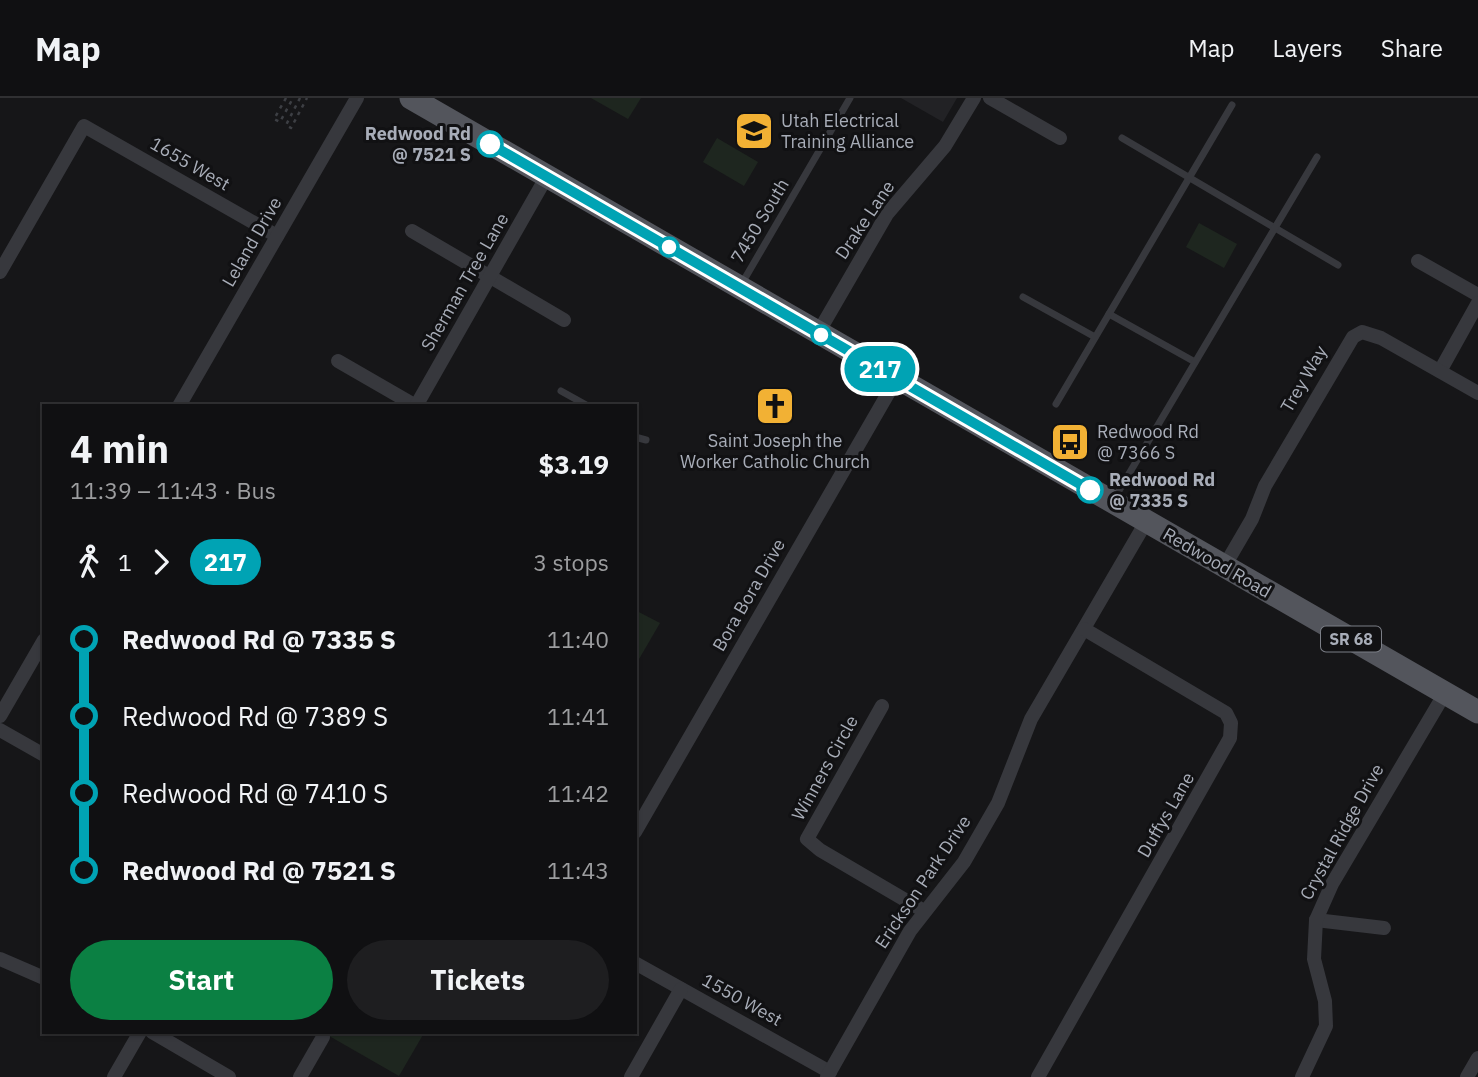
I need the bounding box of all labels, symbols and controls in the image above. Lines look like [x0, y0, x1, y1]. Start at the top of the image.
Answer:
text: Map [35, 27, 101, 70]
text: Map [1188, 32, 1235, 64]
text: Layers [1273, 32, 1343, 64]
text: Share [1381, 32, 1443, 64]
place label: Utah Electrical Training Alliance [781, 109, 914, 153]
school or university icon: Utah Electrical Training Alliance [733, 110, 775, 152]
place label: Redwood Rd @ 7521 S [365, 122, 471, 166]
marker: Redwood Rd @ 7521 S [477, 131, 503, 157]
street label: 1655 West [146, 132, 234, 196]
street label: 7450 South [725, 174, 794, 267]
street label: Drake Lane [830, 176, 899, 264]
street label: Leland Drive [217, 193, 287, 291]
street label: Sherman Tree Lane [416, 208, 514, 355]
unlabelled marker [659, 237, 679, 257]
unlabelled marker [811, 325, 831, 345]
street label: Trey Way [1275, 341, 1332, 416]
line badge: 217 [840, 346, 920, 392]
text: 217 [858, 353, 902, 385]
church icon: Saint Joseph the Worker Catholic Church [754, 385, 796, 427]
place label: Redwood Rd @ 7366 S [1097, 420, 1199, 464]
bus stop icon: Redwood Rd @ 7366 S [1049, 421, 1091, 463]
text: 4 min [70, 424, 169, 473]
place label: Saint Joseph the Worker Catholic Church [680, 429, 870, 473]
text: $3.19 [539, 447, 609, 481]
place label: Redwood Rd @ 7335 S [1109, 468, 1215, 512]
text: 11:39 – 11:43 · Bus [70, 475, 276, 505]
marker: Redwood Rd @ 7335 S [1077, 477, 1103, 503]
street label: Redwood Road [1159, 522, 1276, 603]
street label: Bora Bora Drive [707, 534, 790, 655]
icon: walk [70, 543, 108, 581]
icon: forward [142, 543, 180, 581]
text: 217 [204, 546, 247, 578]
text: 1 [118, 547, 132, 577]
text: 3 stops [533, 547, 609, 577]
text: Redwood Rd @ 7335 S [122, 622, 396, 656]
text: 11:40 [547, 624, 609, 654]
road number: SR 68 [1321, 626, 1381, 652]
text: Redwood Rd @ 7389 S [122, 699, 388, 733]
text: 11:41 [547, 701, 609, 731]
street label: Winners Circle [786, 711, 863, 824]
street label: Crystal Ridge Drive [1295, 759, 1389, 904]
street label: Duffys Lane [1132, 768, 1199, 862]
text: Redwood Rd @ 7410 S [122, 776, 388, 810]
text: 11:42 [547, 778, 609, 808]
street label: Erickson Park Drive [870, 811, 976, 953]
text: Redwood Rd @ 7521 S [122, 853, 396, 887]
text: 11:43 [547, 855, 609, 885]
button: Start [70, 940, 333, 1020]
button: Tickets [347, 940, 609, 1020]
street label: 1550 West [698, 968, 786, 1031]

